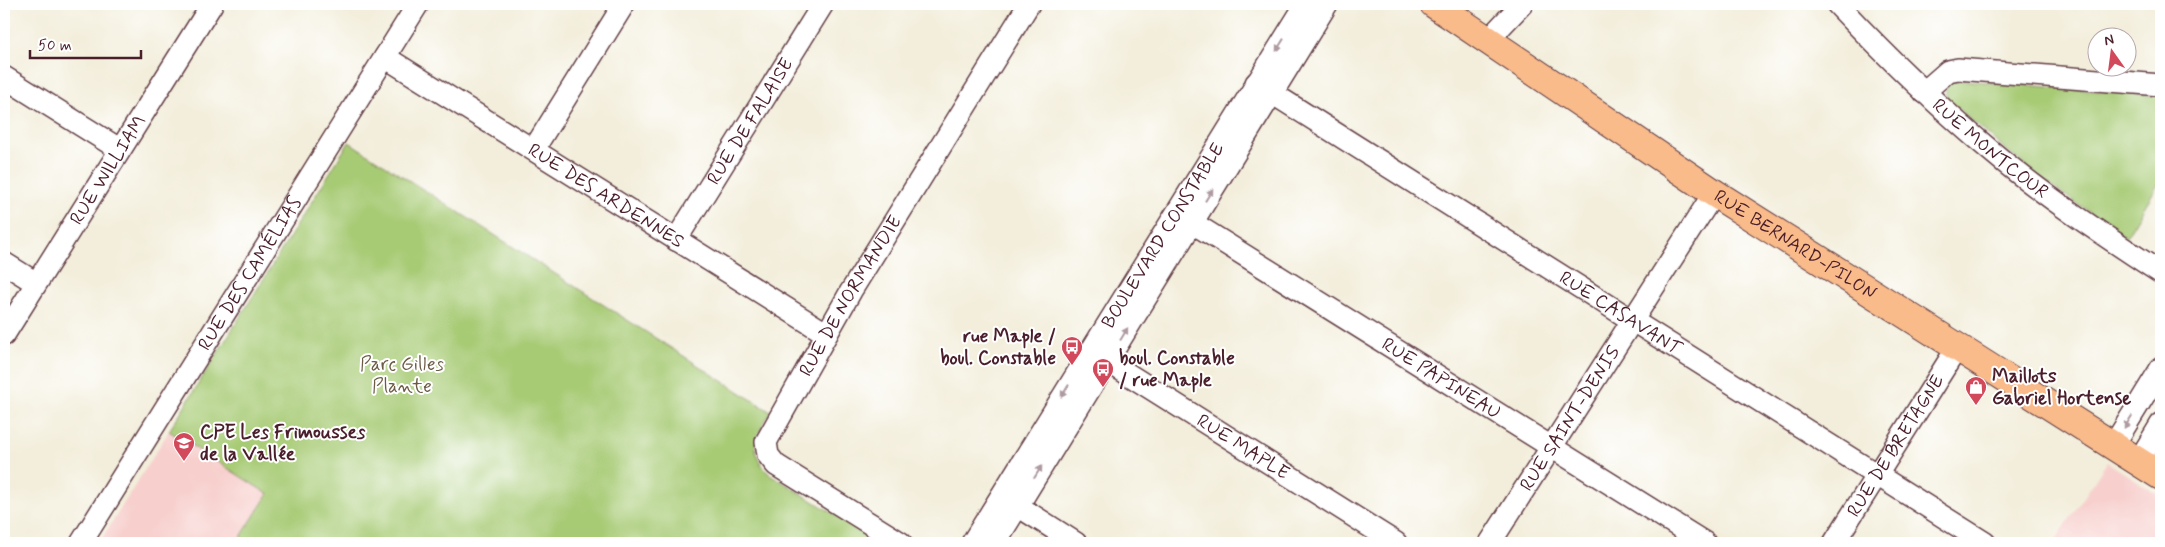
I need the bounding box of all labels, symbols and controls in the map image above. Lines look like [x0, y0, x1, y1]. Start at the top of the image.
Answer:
scale bar [30, 28, 141, 60]
north arrow [2088, 28, 2138, 78]
text: N [2102, 30, 2116, 50]
text: 50 m [38, 36, 72, 56]
one-way arrow [1275, 38, 1284, 52]
street label: RUE DE FALAISE [701, 53, 799, 189]
street label: RUE MONTCOUR [1927, 93, 2053, 204]
street label: RUE WILLIAM [64, 110, 152, 229]
street label: RUE DES ARDENNES [523, 137, 689, 254]
street label: BOULEVARD CONSTABLE [1096, 138, 1230, 333]
street label: RUE BERNARD-PILON [1709, 184, 1881, 305]
one-way arrow [1204, 188, 1213, 202]
street label: RUE DES CAMÉLIAS [192, 191, 307, 355]
street label: RUE DE NORMANDIE [793, 211, 907, 381]
street label: RUE CASAVANT [1555, 265, 1687, 362]
place label: rue Maple / boul. Constable [940, 324, 1056, 371]
one-way arrow [1120, 327, 1129, 340]
street label: RUE PAPINEAU [1377, 332, 1505, 425]
bus stop icon: rue Maple / boul. Constable [1060, 335, 1084, 366]
street label: RUE SAINT-DENIS [1514, 341, 1626, 496]
place label: boul. Constable / rue Maple [1119, 346, 1235, 393]
park label: Parc Gilles Plante [360, 352, 445, 399]
bus stop icon: boul. Constable / rue Maple [1091, 357, 1115, 388]
place label: Maillots Gabriel Hortense [1992, 364, 2131, 411]
street label: RUE DE BRETAGNE [1841, 370, 1950, 522]
shop icon: Maillots Gabriel Hortense [1964, 375, 1988, 406]
one-way arrow [1060, 385, 1069, 398]
street label: RUE MAPLE [1192, 408, 1294, 485]
one-way arrow [2123, 415, 2133, 428]
place label: CPE Les Frimousses de la Vallée [200, 420, 366, 467]
school or university icon: CPE Les Frimousses de la Vallée [172, 431, 196, 462]
one-way arrow [1034, 465, 1043, 478]

